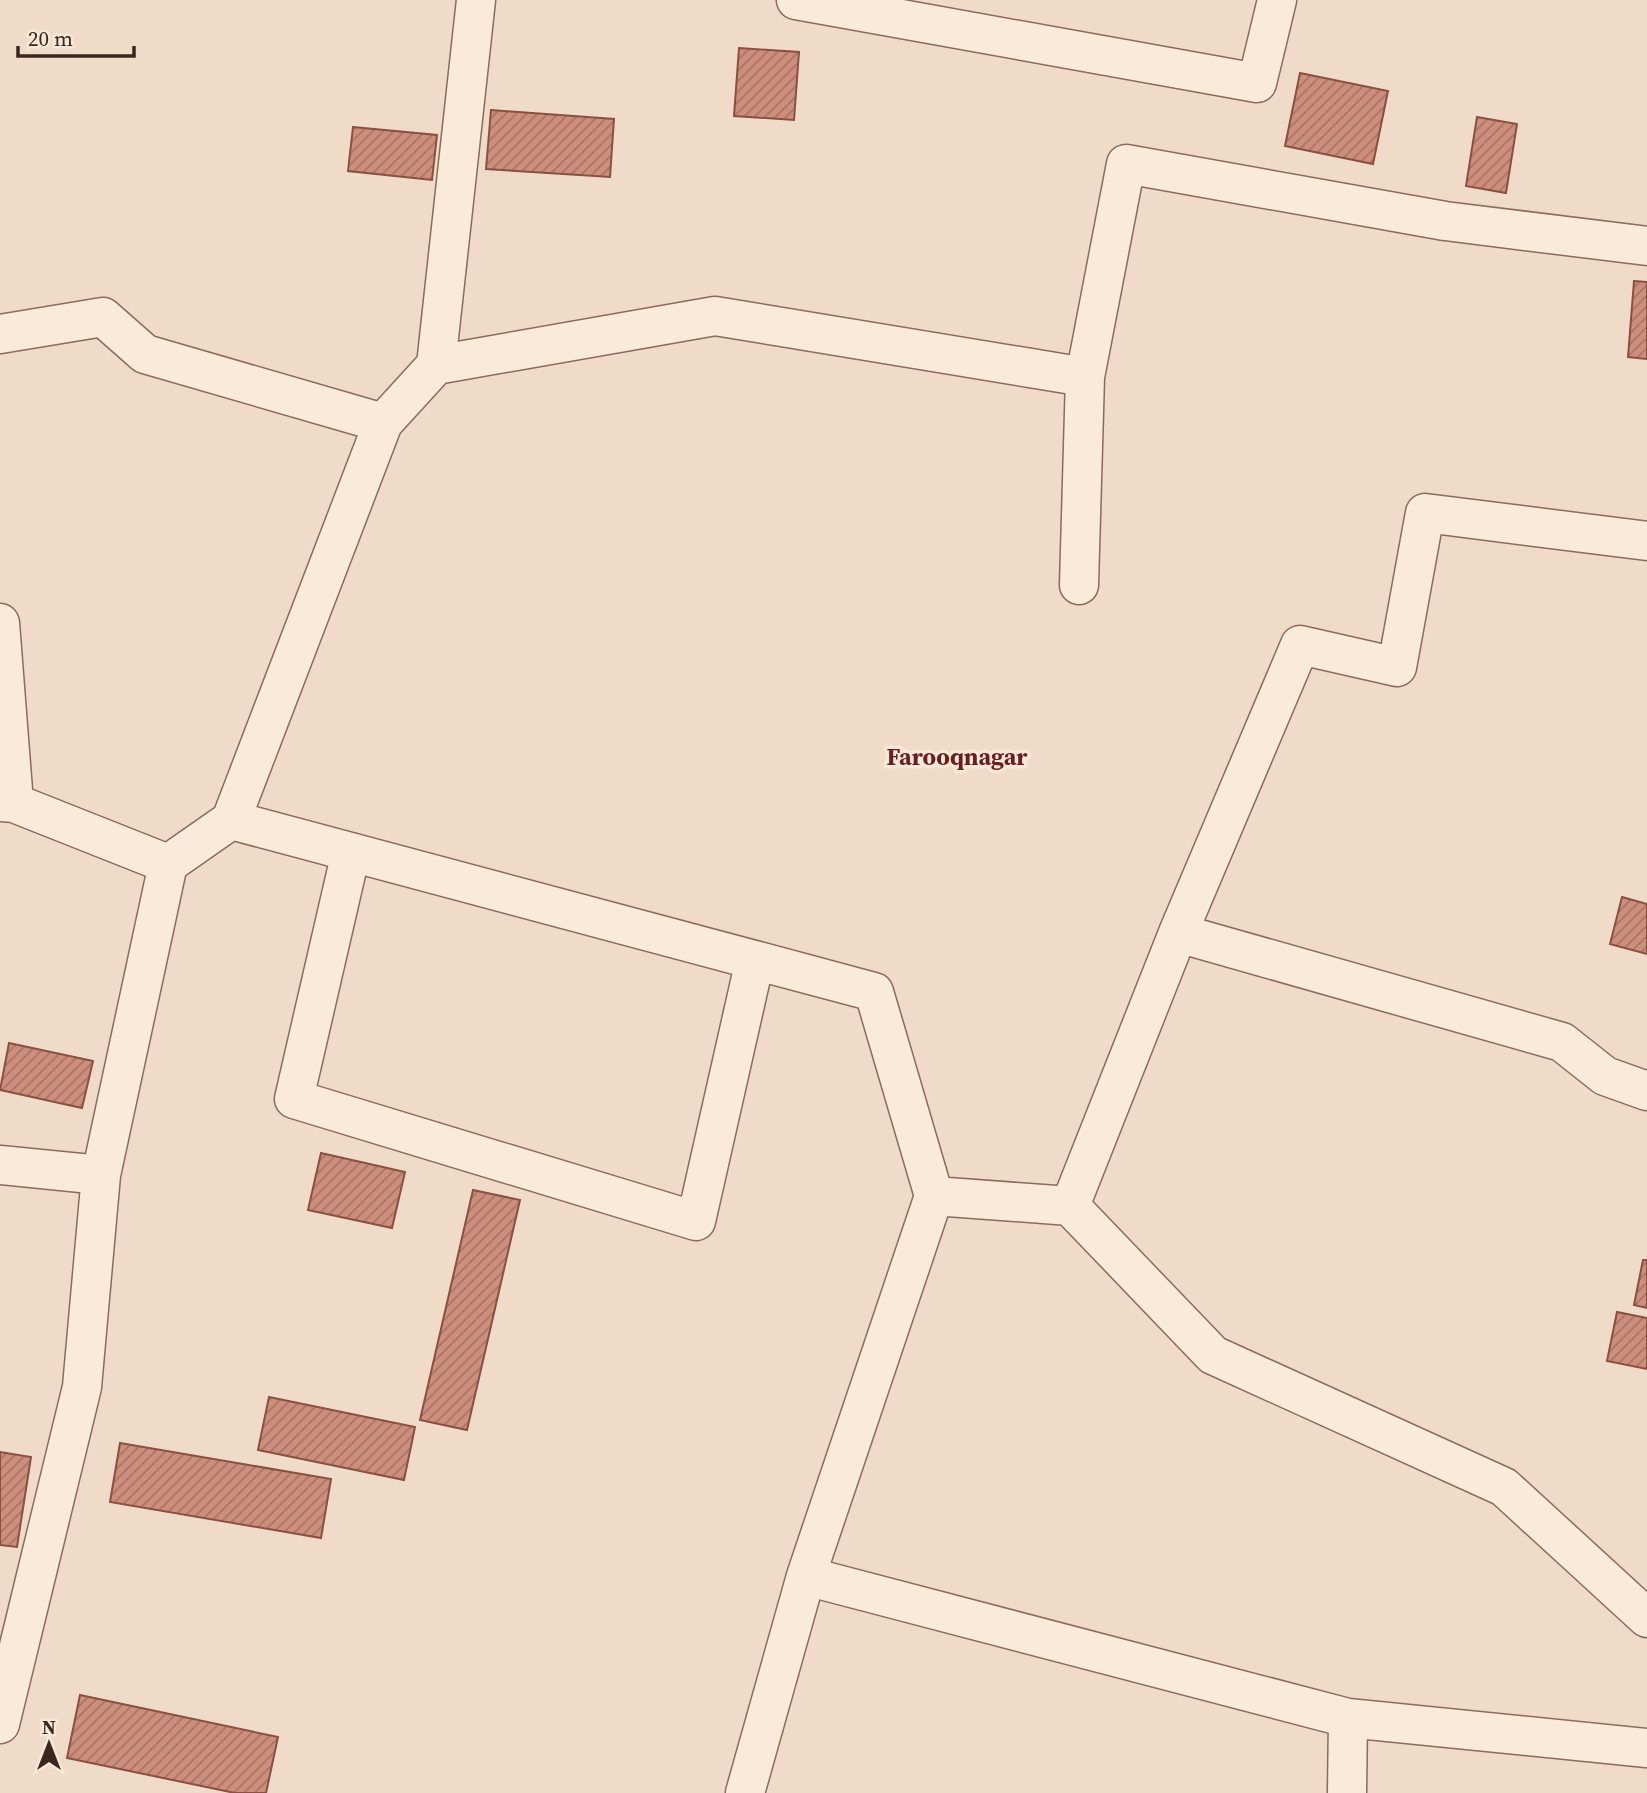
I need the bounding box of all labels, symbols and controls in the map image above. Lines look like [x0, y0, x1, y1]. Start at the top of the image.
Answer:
scale bar [18, 14, 133, 58]
text: 20 m [28, 24, 73, 53]
district label: Farooqnagar [886, 740, 1028, 773]
north arrow [14, 1709, 84, 1779]
text: N [42, 1714, 56, 1740]

